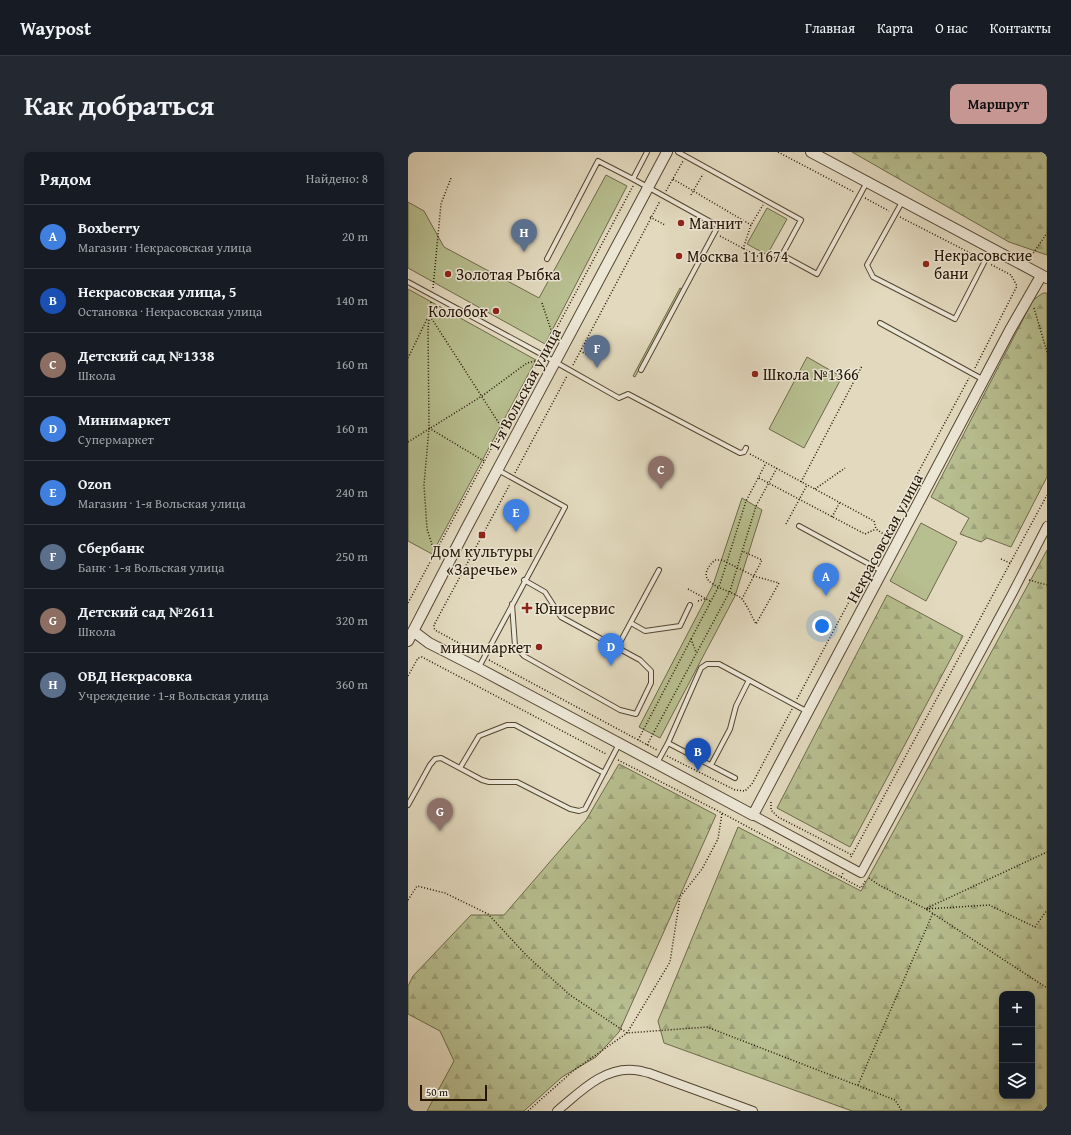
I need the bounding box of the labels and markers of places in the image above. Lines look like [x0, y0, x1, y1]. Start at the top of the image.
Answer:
place label: Магнит [689, 211, 743, 235]
marker: Магнит [676, 218, 686, 228]
pin: H [511, 219, 537, 252]
place label: Некрасовские бани [934, 243, 1032, 285]
place label: Москва 111674 [687, 244, 789, 268]
marker: Москва 111674 [674, 251, 684, 261]
marker: Некрасовские бани [921, 259, 931, 269]
place label: Золотая Рыбка [456, 262, 561, 286]
marker: Золотая Рыбка [443, 269, 453, 279]
place label: Колобок [428, 299, 489, 323]
marker: Колобок [491, 306, 501, 316]
pin: F [584, 335, 610, 368]
place label: Школа №1366 [763, 362, 859, 386]
marker: Школа №1366 [750, 369, 760, 379]
pin: C [648, 456, 674, 489]
pin: E [503, 499, 529, 532]
marker: Дом культуры «Заречье» [477, 530, 487, 540]
place label: Дом культуры «Заречье» [430, 539, 533, 581]
pin: A [813, 563, 839, 596]
place label: Юнисервис [535, 596, 615, 620]
marker: Юнисервис [522, 603, 532, 613]
pin: D [598, 633, 624, 666]
place label: минимаркет [440, 635, 531, 659]
marker: минимаркет [534, 642, 544, 652]
pin: B [685, 738, 711, 771]
pin: G [427, 798, 453, 831]

